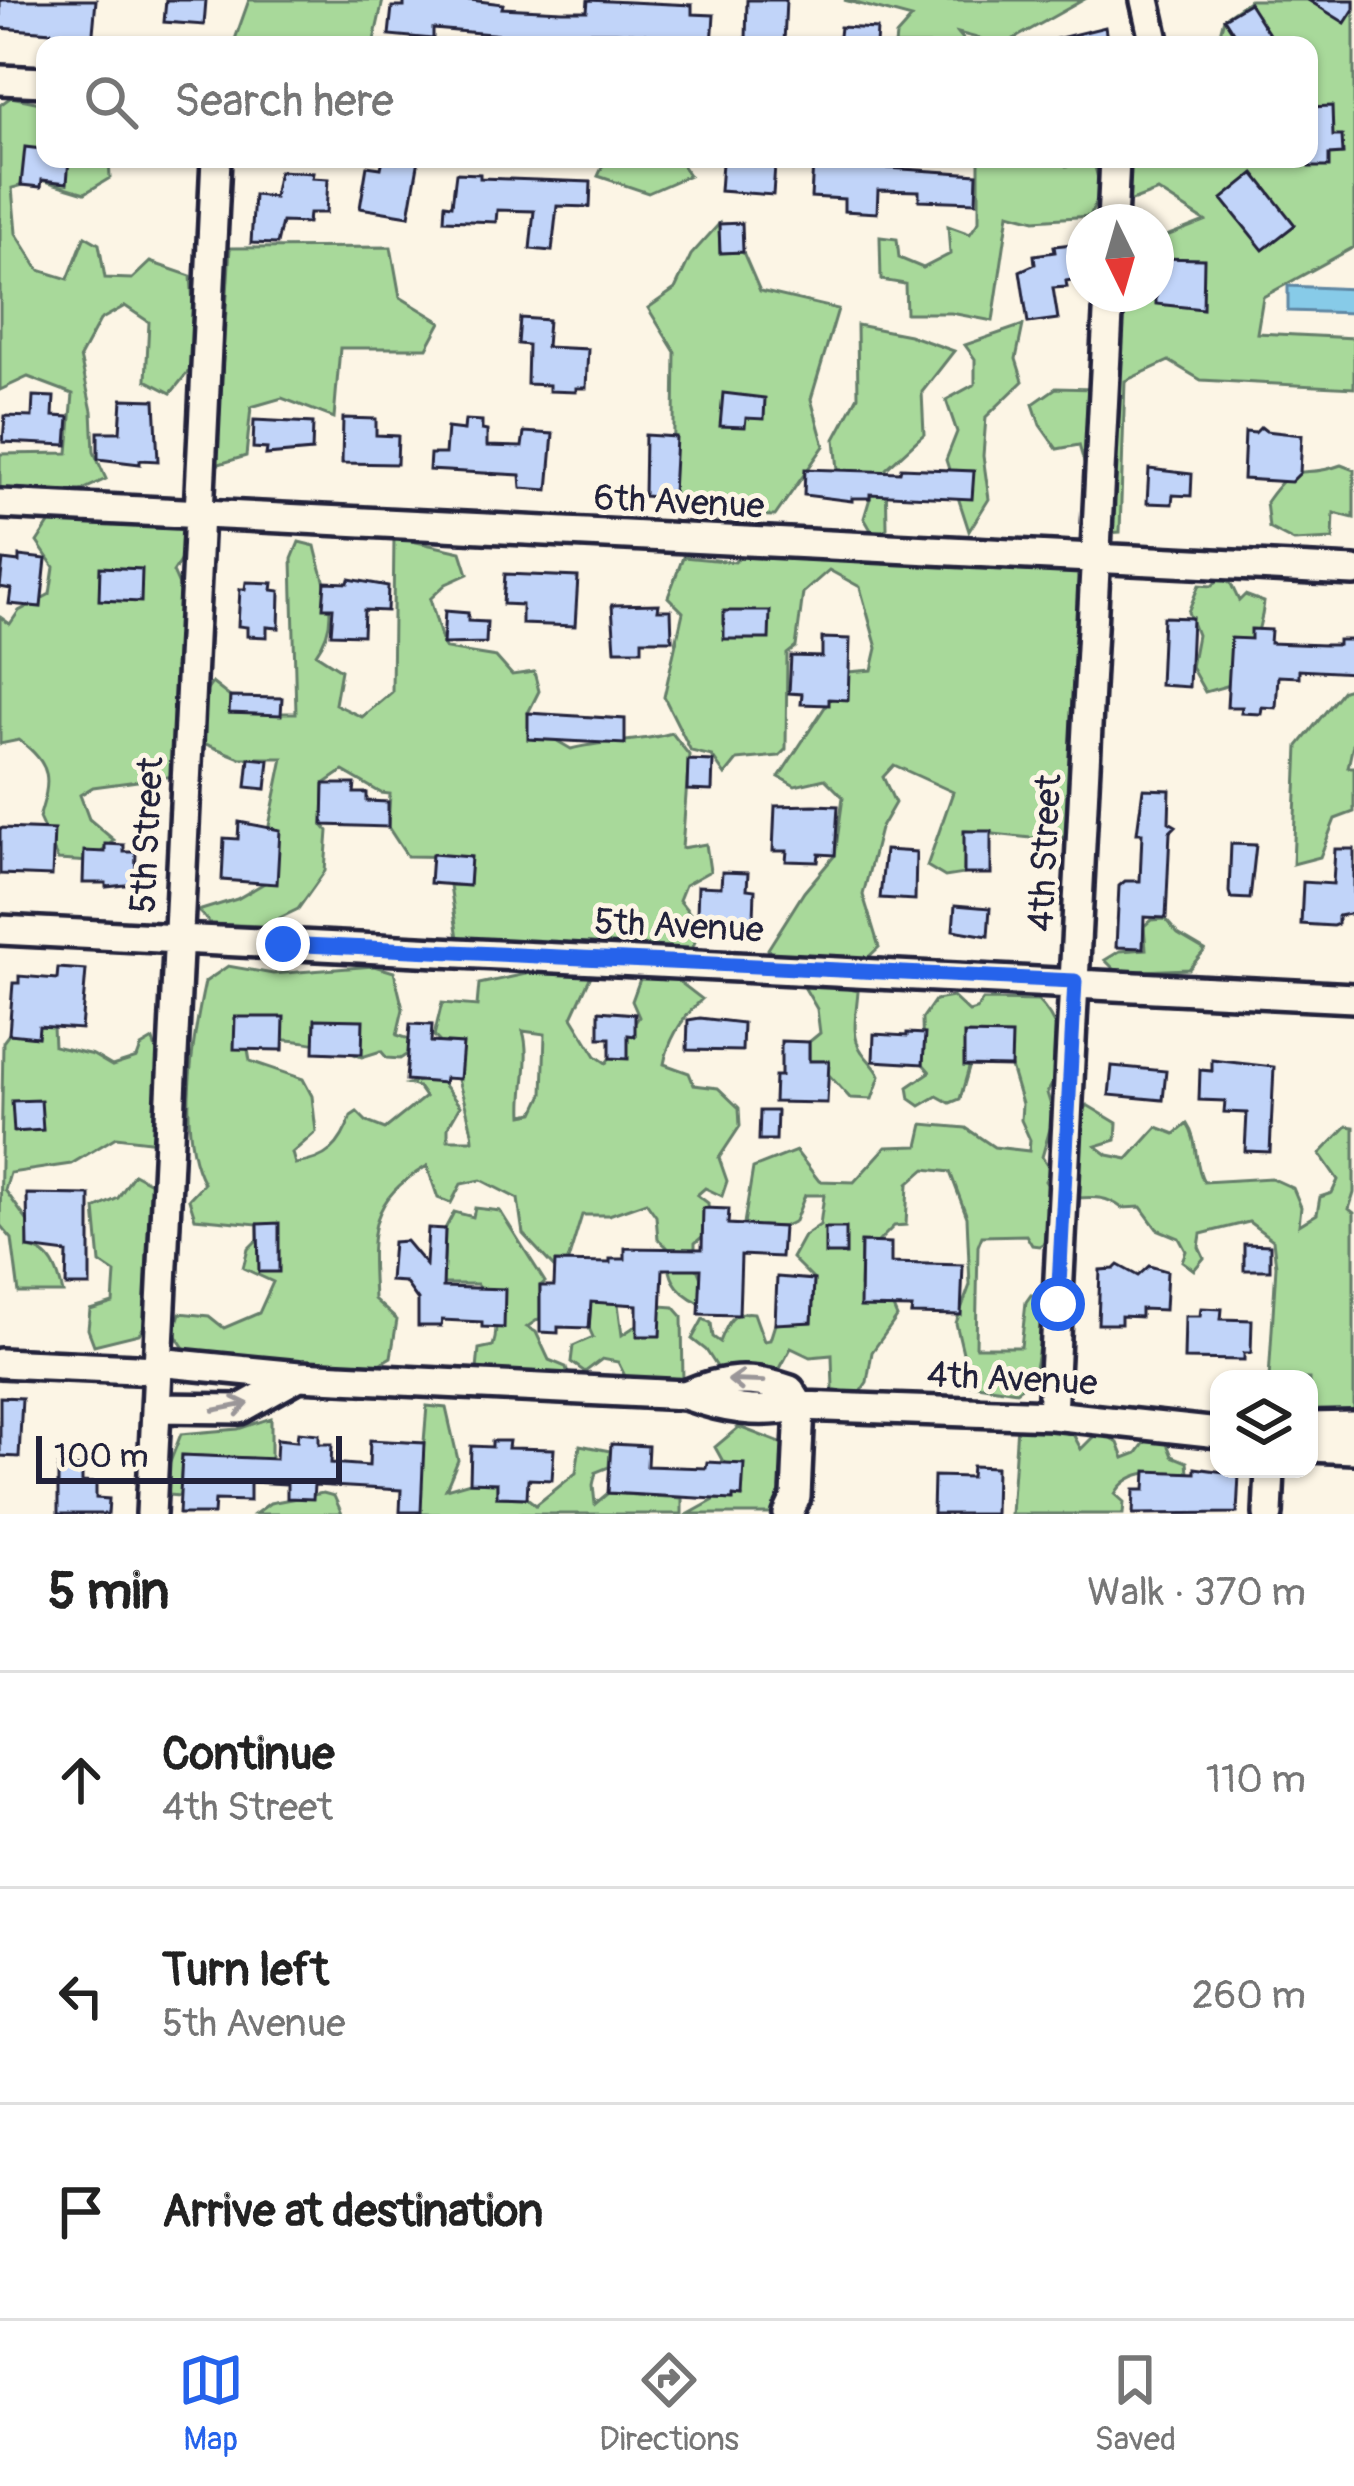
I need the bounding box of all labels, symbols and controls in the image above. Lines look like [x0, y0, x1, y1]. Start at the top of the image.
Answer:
search box [36, 36, 1318, 168]
icon: search [78, 69, 144, 135]
text: Search here [174, 74, 394, 130]
north arrow [1066, 204, 1174, 312]
street label: 6th Avenue [593, 475, 766, 529]
street label: 5th Street [120, 755, 174, 914]
street label: 4th Street [1018, 773, 1072, 933]
street label: 5th Avenue [593, 899, 765, 953]
route end [256, 917, 310, 971]
route start [1031, 1277, 1085, 1331]
street label: 4th Avenue [926, 1352, 1099, 1406]
one-way arrow [727, 1370, 766, 1393]
map controls [1210, 1370, 1318, 1478]
button: layers [1210, 1370, 1318, 1478]
one-way arrow [211, 1395, 250, 1417]
scale bar [36, 1430, 342, 1483]
text: 100 m [54, 1436, 148, 1477]
text: 5 min [48, 1560, 169, 1624]
text: Walk · 370 m [1087, 1568, 1306, 1617]
text: Continue [162, 1727, 335, 1783]
icon: ahead [48, 1747, 114, 1813]
text: 110 m [1206, 1755, 1306, 1804]
text: 4th Street [162, 1783, 333, 1832]
text: Turn left [162, 1943, 329, 1999]
icon: left [48, 1963, 114, 2029]
text: 260 m [1192, 1971, 1306, 2020]
text: 5th Avenue [162, 1999, 346, 2048]
icon: arrive [48, 2179, 114, 2245]
text: Arrive at destination [162, 2184, 543, 2240]
tab: Map [178, 2347, 244, 2460]
tab: Directions [599, 2347, 739, 2460]
tab: Saved [1094, 2347, 1176, 2460]

